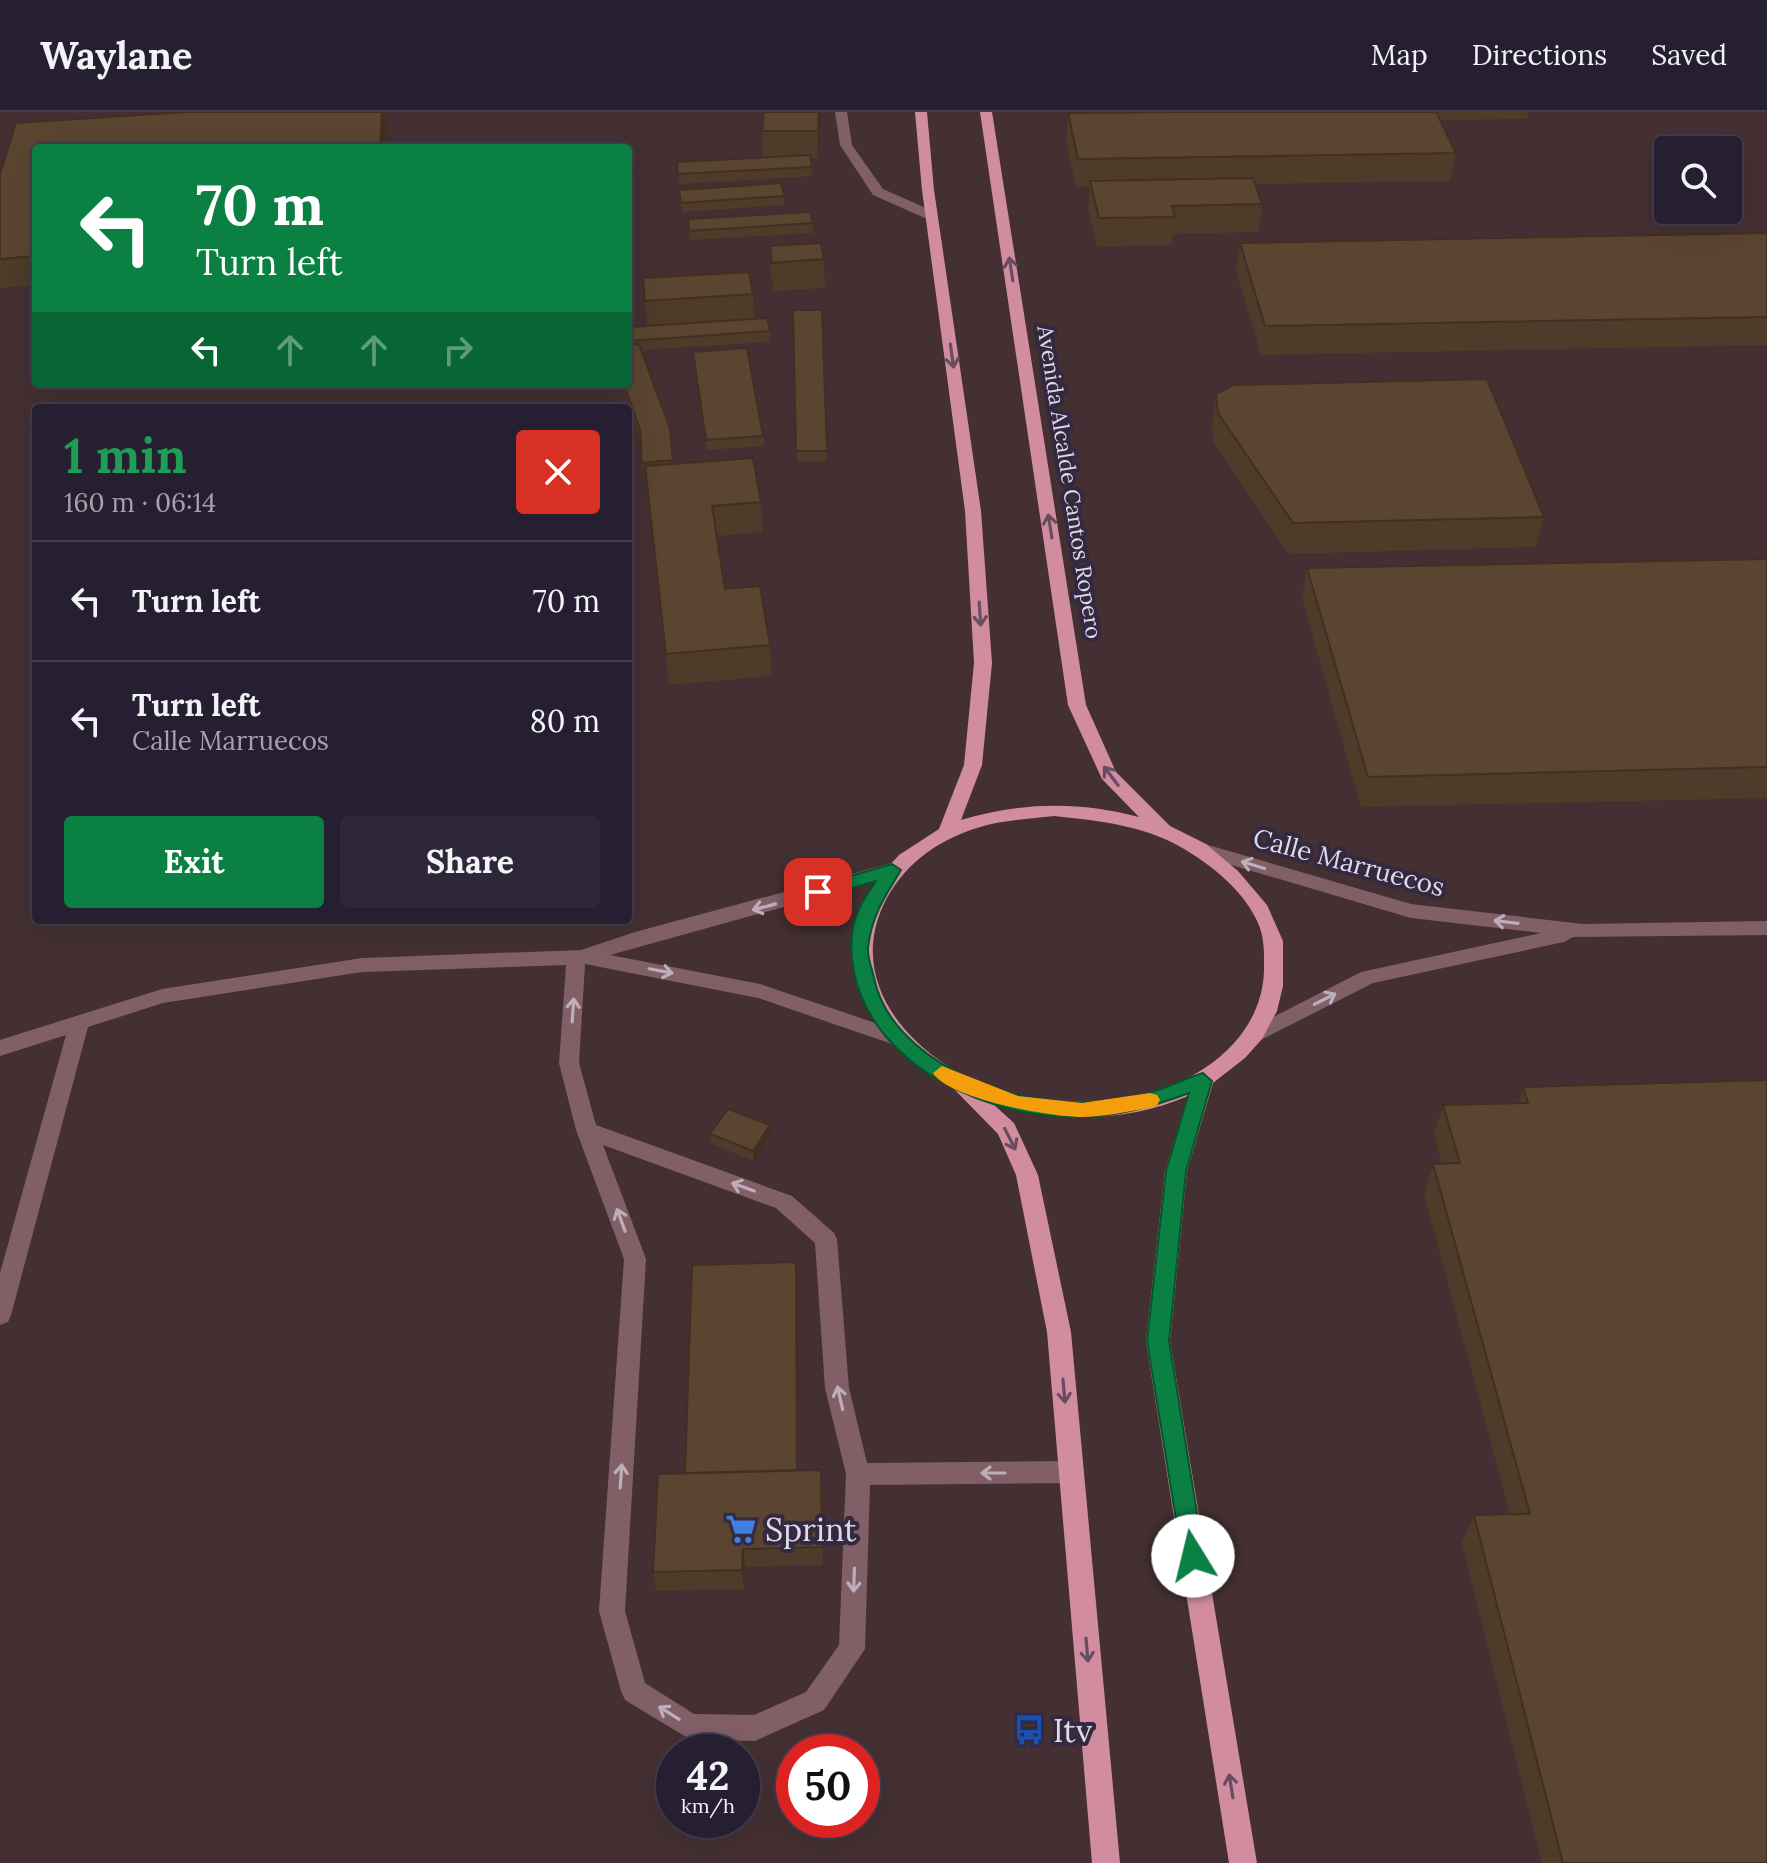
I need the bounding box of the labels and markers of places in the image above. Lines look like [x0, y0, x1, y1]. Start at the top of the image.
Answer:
pin [784, 858, 852, 926]
place label: Sprint [765, 1509, 857, 1550]
supermarket icon: Sprint [724, 1512, 758, 1546]
place label: Itv [1053, 1710, 1093, 1751]
bus stop icon: Itv [1012, 1713, 1046, 1747]

